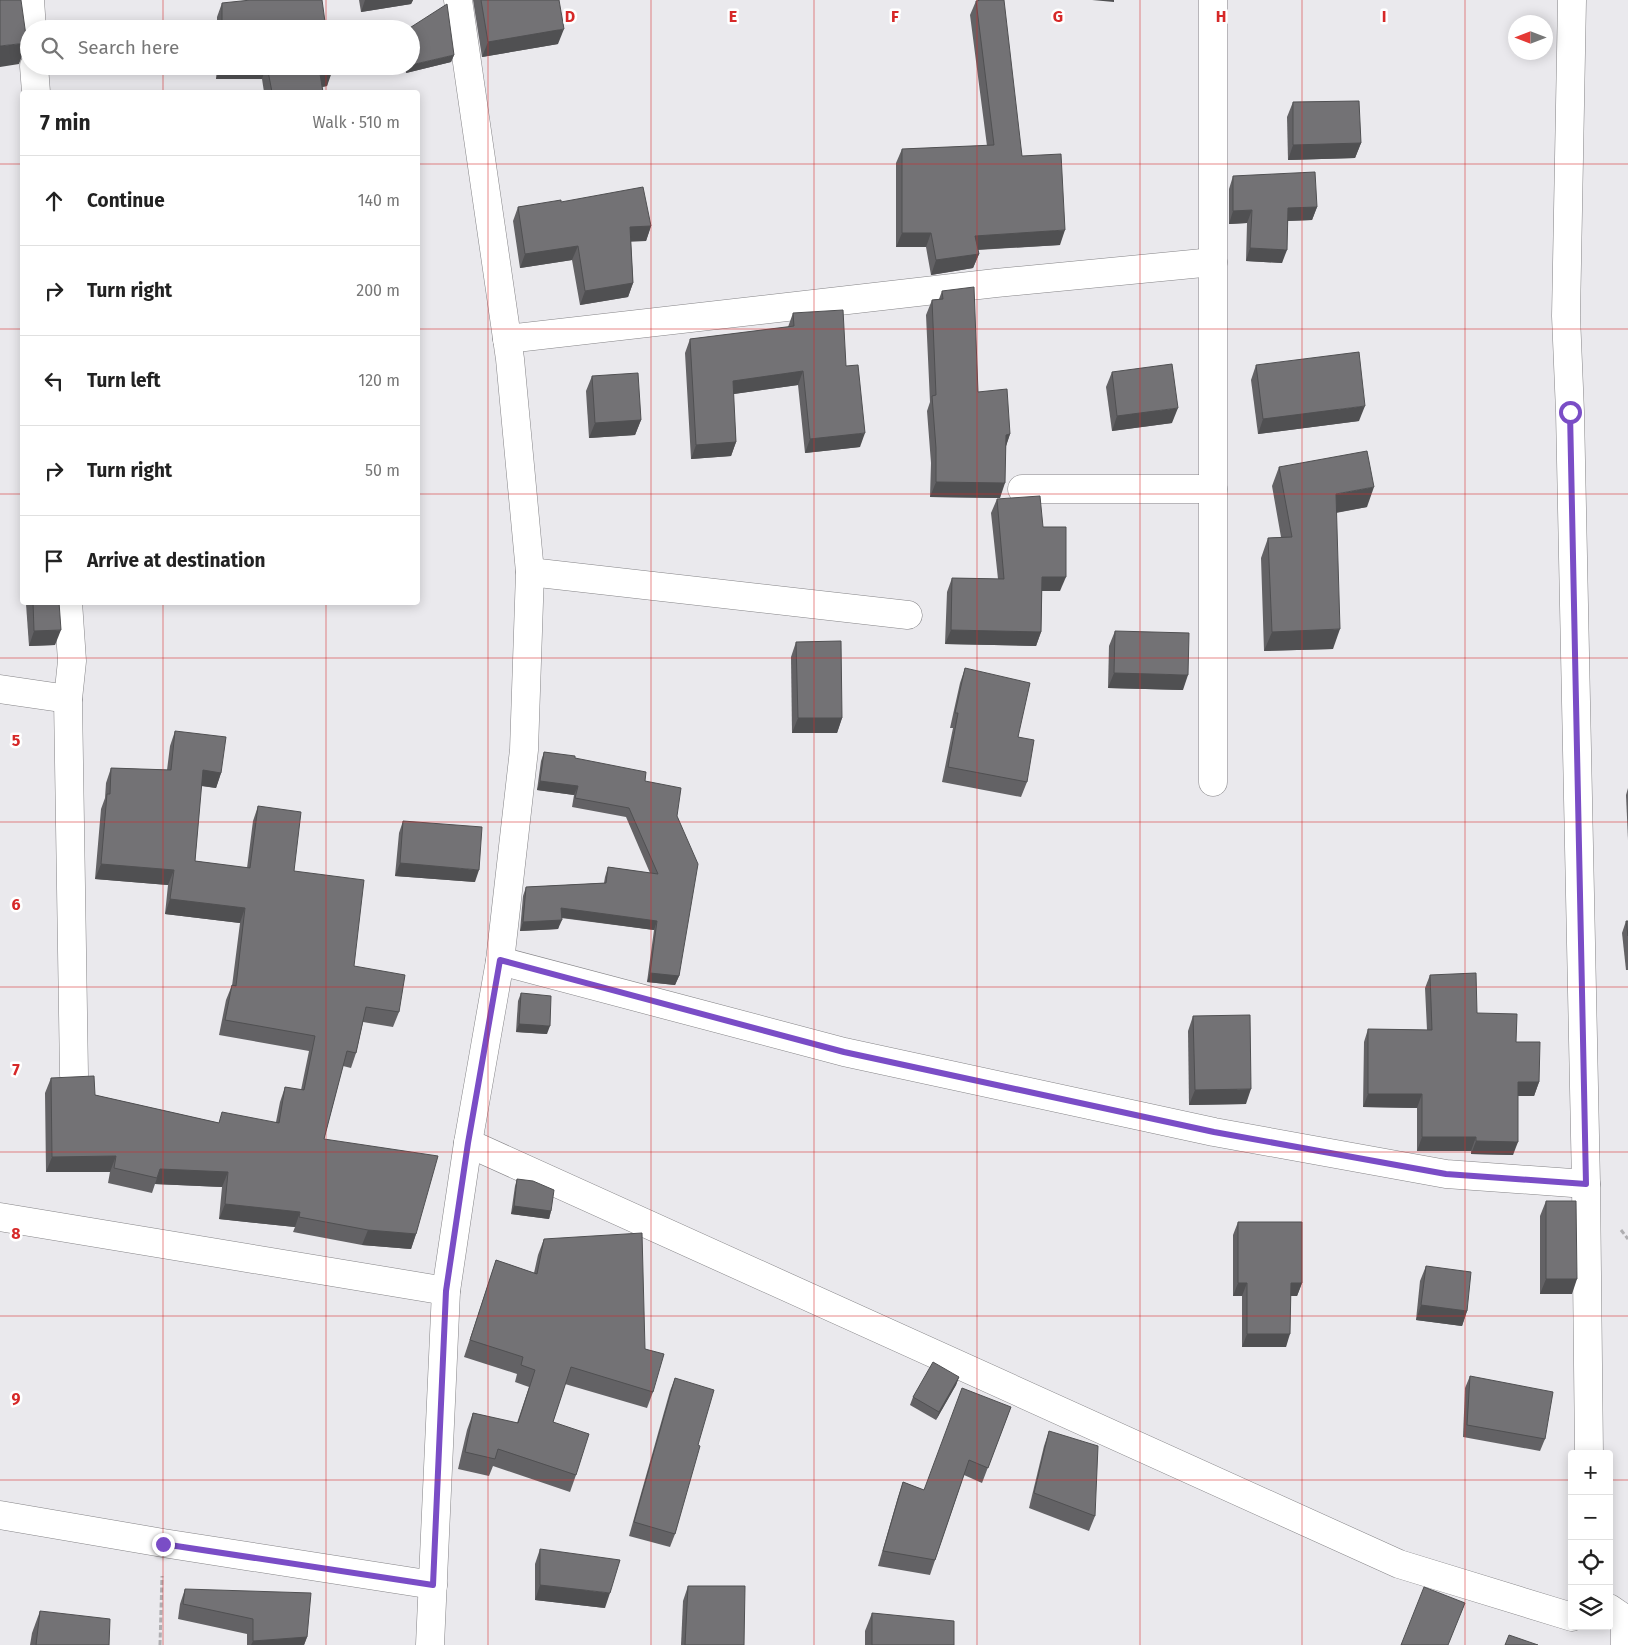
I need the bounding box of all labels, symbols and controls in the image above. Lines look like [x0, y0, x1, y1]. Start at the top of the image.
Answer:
text: D [565, 7, 575, 26]
text: E [729, 7, 737, 26]
text: F [891, 7, 899, 26]
text: G [1053, 7, 1063, 26]
text: H [1216, 7, 1226, 26]
text: I [1382, 7, 1386, 26]
north arrow [1508, 15, 1553, 60]
search box [20, 20, 420, 75]
icon: search [38, 34, 66, 62]
text: Search here [78, 36, 179, 59]
text: 7 min [40, 110, 91, 136]
text: Walk · 510 m [313, 113, 400, 132]
icon: ahead [40, 187, 68, 215]
text: Continue [87, 189, 165, 212]
text: 140 m [358, 191, 400, 210]
icon: right [40, 277, 68, 305]
text: Turn right [87, 279, 172, 302]
text: 200 m [356, 281, 400, 300]
icon: left [40, 367, 68, 395]
text: Turn left [87, 369, 161, 392]
text: 120 m [358, 371, 400, 390]
route start [1559, 401, 1582, 424]
icon: right [40, 457, 68, 485]
text: Turn right [87, 459, 172, 482]
text: 50 m [365, 461, 400, 480]
icon: arrive [40, 547, 68, 575]
text: Arrive at destination [87, 549, 266, 572]
text: 5 [12, 731, 21, 750]
text: 6 [11, 895, 21, 914]
text: 7 [12, 1060, 20, 1079]
text: 8 [11, 1224, 21, 1243]
text: 9 [12, 1389, 21, 1408]
map controls [1568, 1450, 1613, 1630]
button: + [1568, 1450, 1613, 1495]
button: − [1568, 1495, 1613, 1540]
route end [152, 1533, 175, 1556]
button: locate [1568, 1540, 1613, 1585]
button: layers [1568, 1585, 1613, 1630]

